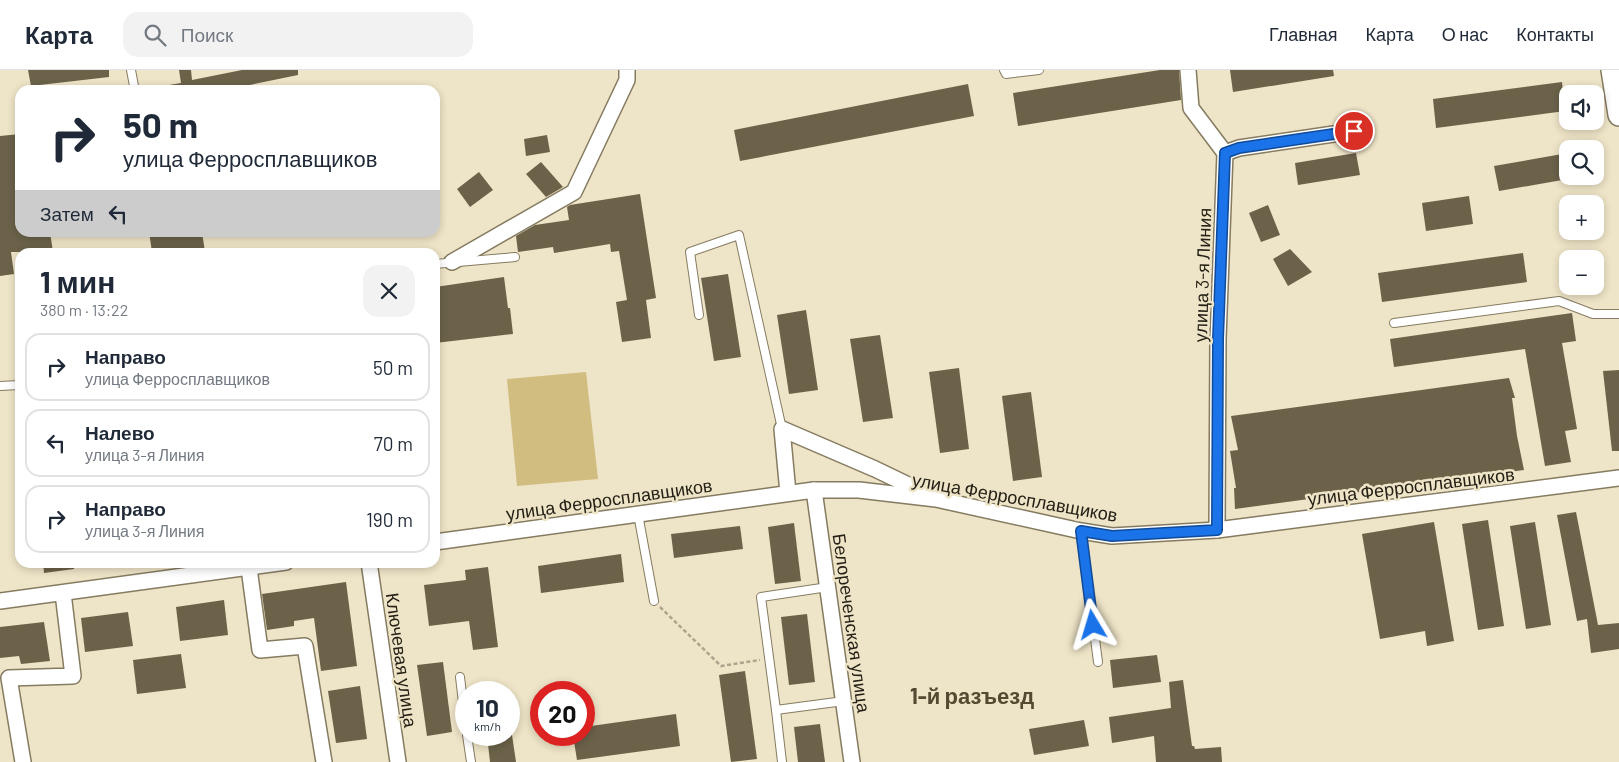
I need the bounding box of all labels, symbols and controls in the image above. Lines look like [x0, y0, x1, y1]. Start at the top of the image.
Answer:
search box [123, 12, 473, 57]
text: Карта [25, 20, 93, 49]
icon: search [141, 21, 169, 49]
text: Поиск [181, 23, 233, 46]
text: Главная [1269, 23, 1338, 45]
text: Карта [1366, 23, 1414, 45]
text: О нас [1442, 23, 1488, 45]
text: Контакты [1516, 23, 1594, 45]
map controls [1559, 85, 1604, 295]
button: sound [1559, 85, 1604, 130]
text: 50 m [123, 103, 198, 145]
icon: right [40, 105, 105, 170]
pin [1333, 110, 1375, 152]
icon: arrive [1340, 117, 1368, 145]
button: search [1559, 140, 1604, 185]
text: улица Ферросплавщиков [123, 145, 377, 171]
button: + [1559, 195, 1604, 240]
icon: left [104, 200, 132, 228]
text: Затем [40, 202, 94, 225]
street label: улица 3-я Линия [1189, 207, 1215, 343]
button: − [1559, 250, 1604, 295]
text: 1 мин [40, 263, 115, 299]
button: close [363, 265, 415, 317]
text: 380 m · 13:22 [40, 300, 128, 319]
text: Направо [85, 345, 166, 368]
icon: right [42, 353, 70, 381]
text: 50 m [373, 356, 413, 379]
text: улица Ферросплавщиков [85, 369, 270, 388]
text: Налево [85, 421, 155, 444]
icon: left [42, 429, 70, 457]
text: 70 m [374, 432, 413, 455]
text: улица 3-я Линия [85, 445, 204, 464]
street label: улица Ферросплавщиков [1306, 462, 1516, 510]
street label: улица Ферросплавщиков [911, 468, 1119, 526]
street label: улица Ферросплавщиков [504, 474, 714, 524]
text: Направо [85, 497, 166, 520]
icon: right [42, 505, 70, 533]
text: 190 m [366, 508, 413, 531]
text: улица 3-я Линия [85, 521, 204, 540]
street label: Белореченская улица [829, 532, 876, 715]
street label: Ключевая улица [382, 591, 422, 730]
position arrow [1066, 598, 1118, 650]
speed limit sign: 20 [530, 681, 595, 746]
district label: 1-й разъезд [910, 682, 1034, 709]
text: 10 [476, 692, 499, 722]
text: km/h [474, 719, 501, 733]

